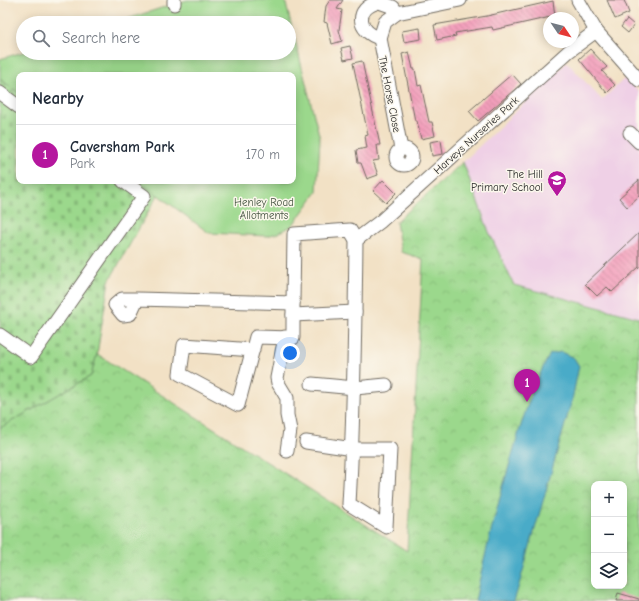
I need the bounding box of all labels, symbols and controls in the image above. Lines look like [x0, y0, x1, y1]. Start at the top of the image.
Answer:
north arrow [543, 12, 579, 48]
search box [16, 16, 296, 60]
icon: search [30, 27, 52, 49]
text: Search here [62, 29, 140, 47]
street label: The Horse Close [376, 55, 403, 134]
text: Nearby [32, 89, 83, 108]
street label: Harveys Nurseries Park [431, 93, 522, 177]
text: Caversham Park [70, 138, 175, 156]
text: 1 [42, 147, 48, 162]
text: 170 m [246, 147, 280, 162]
text: Park [70, 156, 95, 171]
place label: The Hill Primary School [471, 168, 543, 194]
school or university icon: The Hill Primary School [546, 169, 568, 197]
park label: Henley Road Allotments [234, 196, 294, 222]
your location [280, 343, 300, 363]
pin: 1 [514, 369, 540, 402]
map controls [591, 481, 627, 589]
button: + [591, 481, 627, 517]
button: − [591, 517, 627, 553]
button: layers [591, 553, 627, 589]

